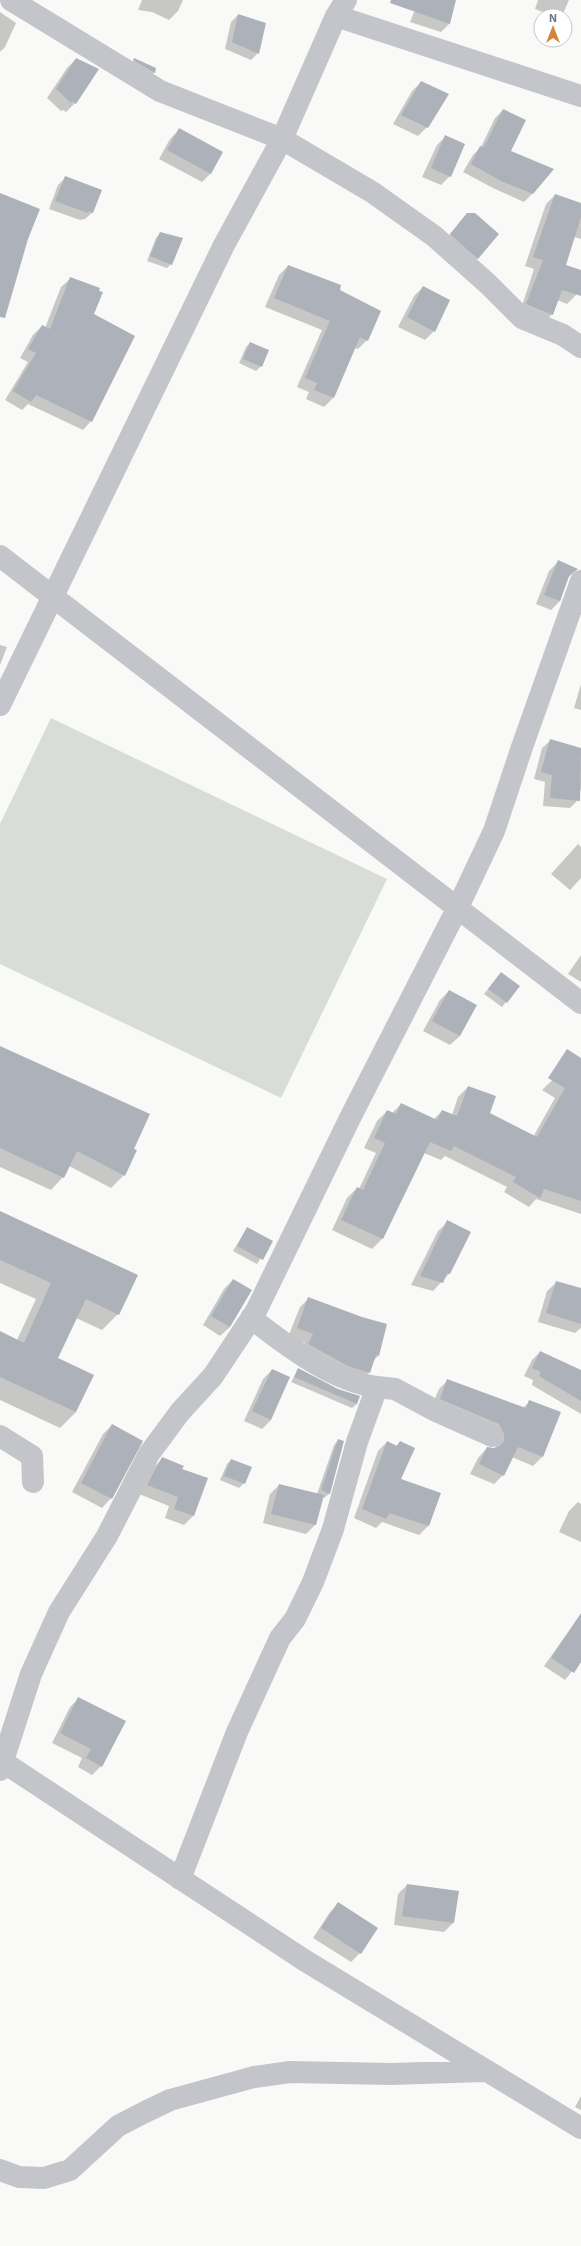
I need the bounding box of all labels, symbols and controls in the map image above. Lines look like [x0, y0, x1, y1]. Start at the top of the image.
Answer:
north arrow [533, 8, 573, 48]
text: N [549, 11, 557, 24]

